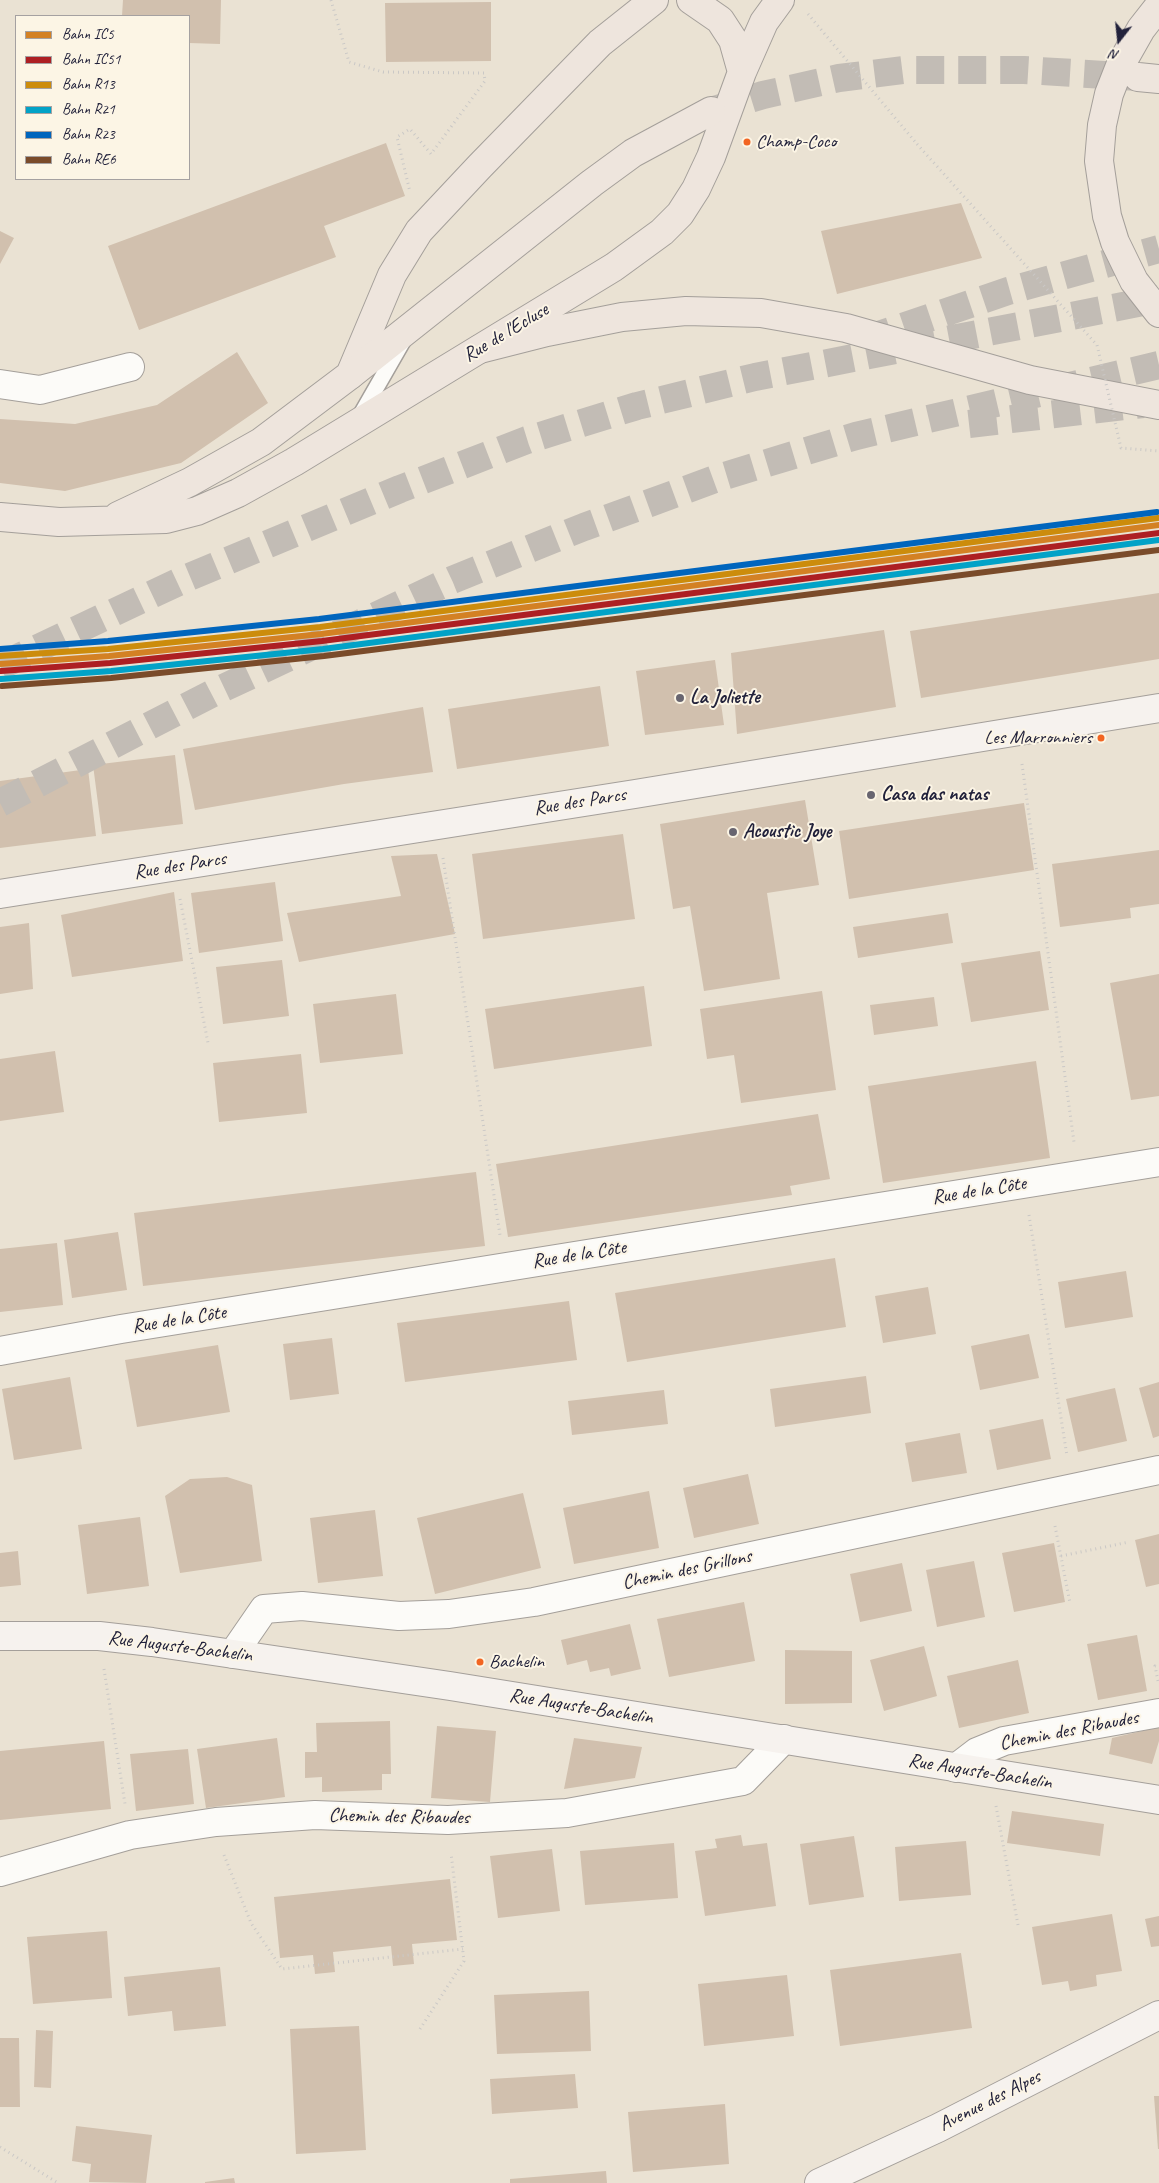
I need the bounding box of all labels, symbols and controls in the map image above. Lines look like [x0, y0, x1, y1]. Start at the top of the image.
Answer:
legend [15, 15, 190, 180]
north arrow [1094, 15, 1144, 65]
text: Bahn IC5 [62, 25, 114, 44]
text: N [1108, 46, 1121, 64]
text: Bahn IC51 [62, 50, 120, 69]
text: Bahn R13 [62, 75, 115, 94]
text: Bahn R21 [62, 100, 115, 119]
text: Bahn R23 [62, 125, 115, 144]
place label: Champ-Coco [756, 131, 836, 153]
marker: Champ-Coco [742, 137, 752, 147]
text: Bahn RE6 [62, 150, 116, 169]
street label: Rue de l'Ecluse [459, 298, 553, 368]
place label: La Joliette [690, 686, 760, 710]
marker: La Joliette [674, 692, 686, 704]
place label: Les Marronniers [984, 727, 1092, 749]
marker: Les Marronniers [1096, 733, 1106, 743]
street label: Rue des Parcs [532, 783, 628, 821]
place label: Casa das natas [881, 783, 988, 807]
marker: Casa das natas [865, 789, 877, 801]
place label: Acoustic Joye [743, 820, 831, 844]
marker: Acoustic Joye [727, 826, 739, 838]
street label: Rue des Parcs [132, 847, 228, 885]
street label: Rue de la Côte [930, 1172, 1028, 1210]
street label: Rue de la Côte [530, 1236, 628, 1274]
street label: Rue de la Côte [130, 1301, 228, 1339]
street label: Chemin des Grillons [620, 1545, 754, 1595]
street label: Rue Auguste-Bachelin [107, 1626, 253, 1668]
place label: Bachelin [489, 1651, 544, 1673]
marker: Bachelin [475, 1657, 485, 1667]
street label: Rue Auguste-Bachelin [508, 1684, 654, 1730]
street label: Chemin des Ribaudes [998, 1706, 1140, 1756]
street label: Rue Auguste-Bachelin [907, 1749, 1053, 1795]
street label: Chemin des Ribaudes [328, 1804, 470, 1830]
street label: Avenue des Alpes [935, 2065, 1045, 2137]

